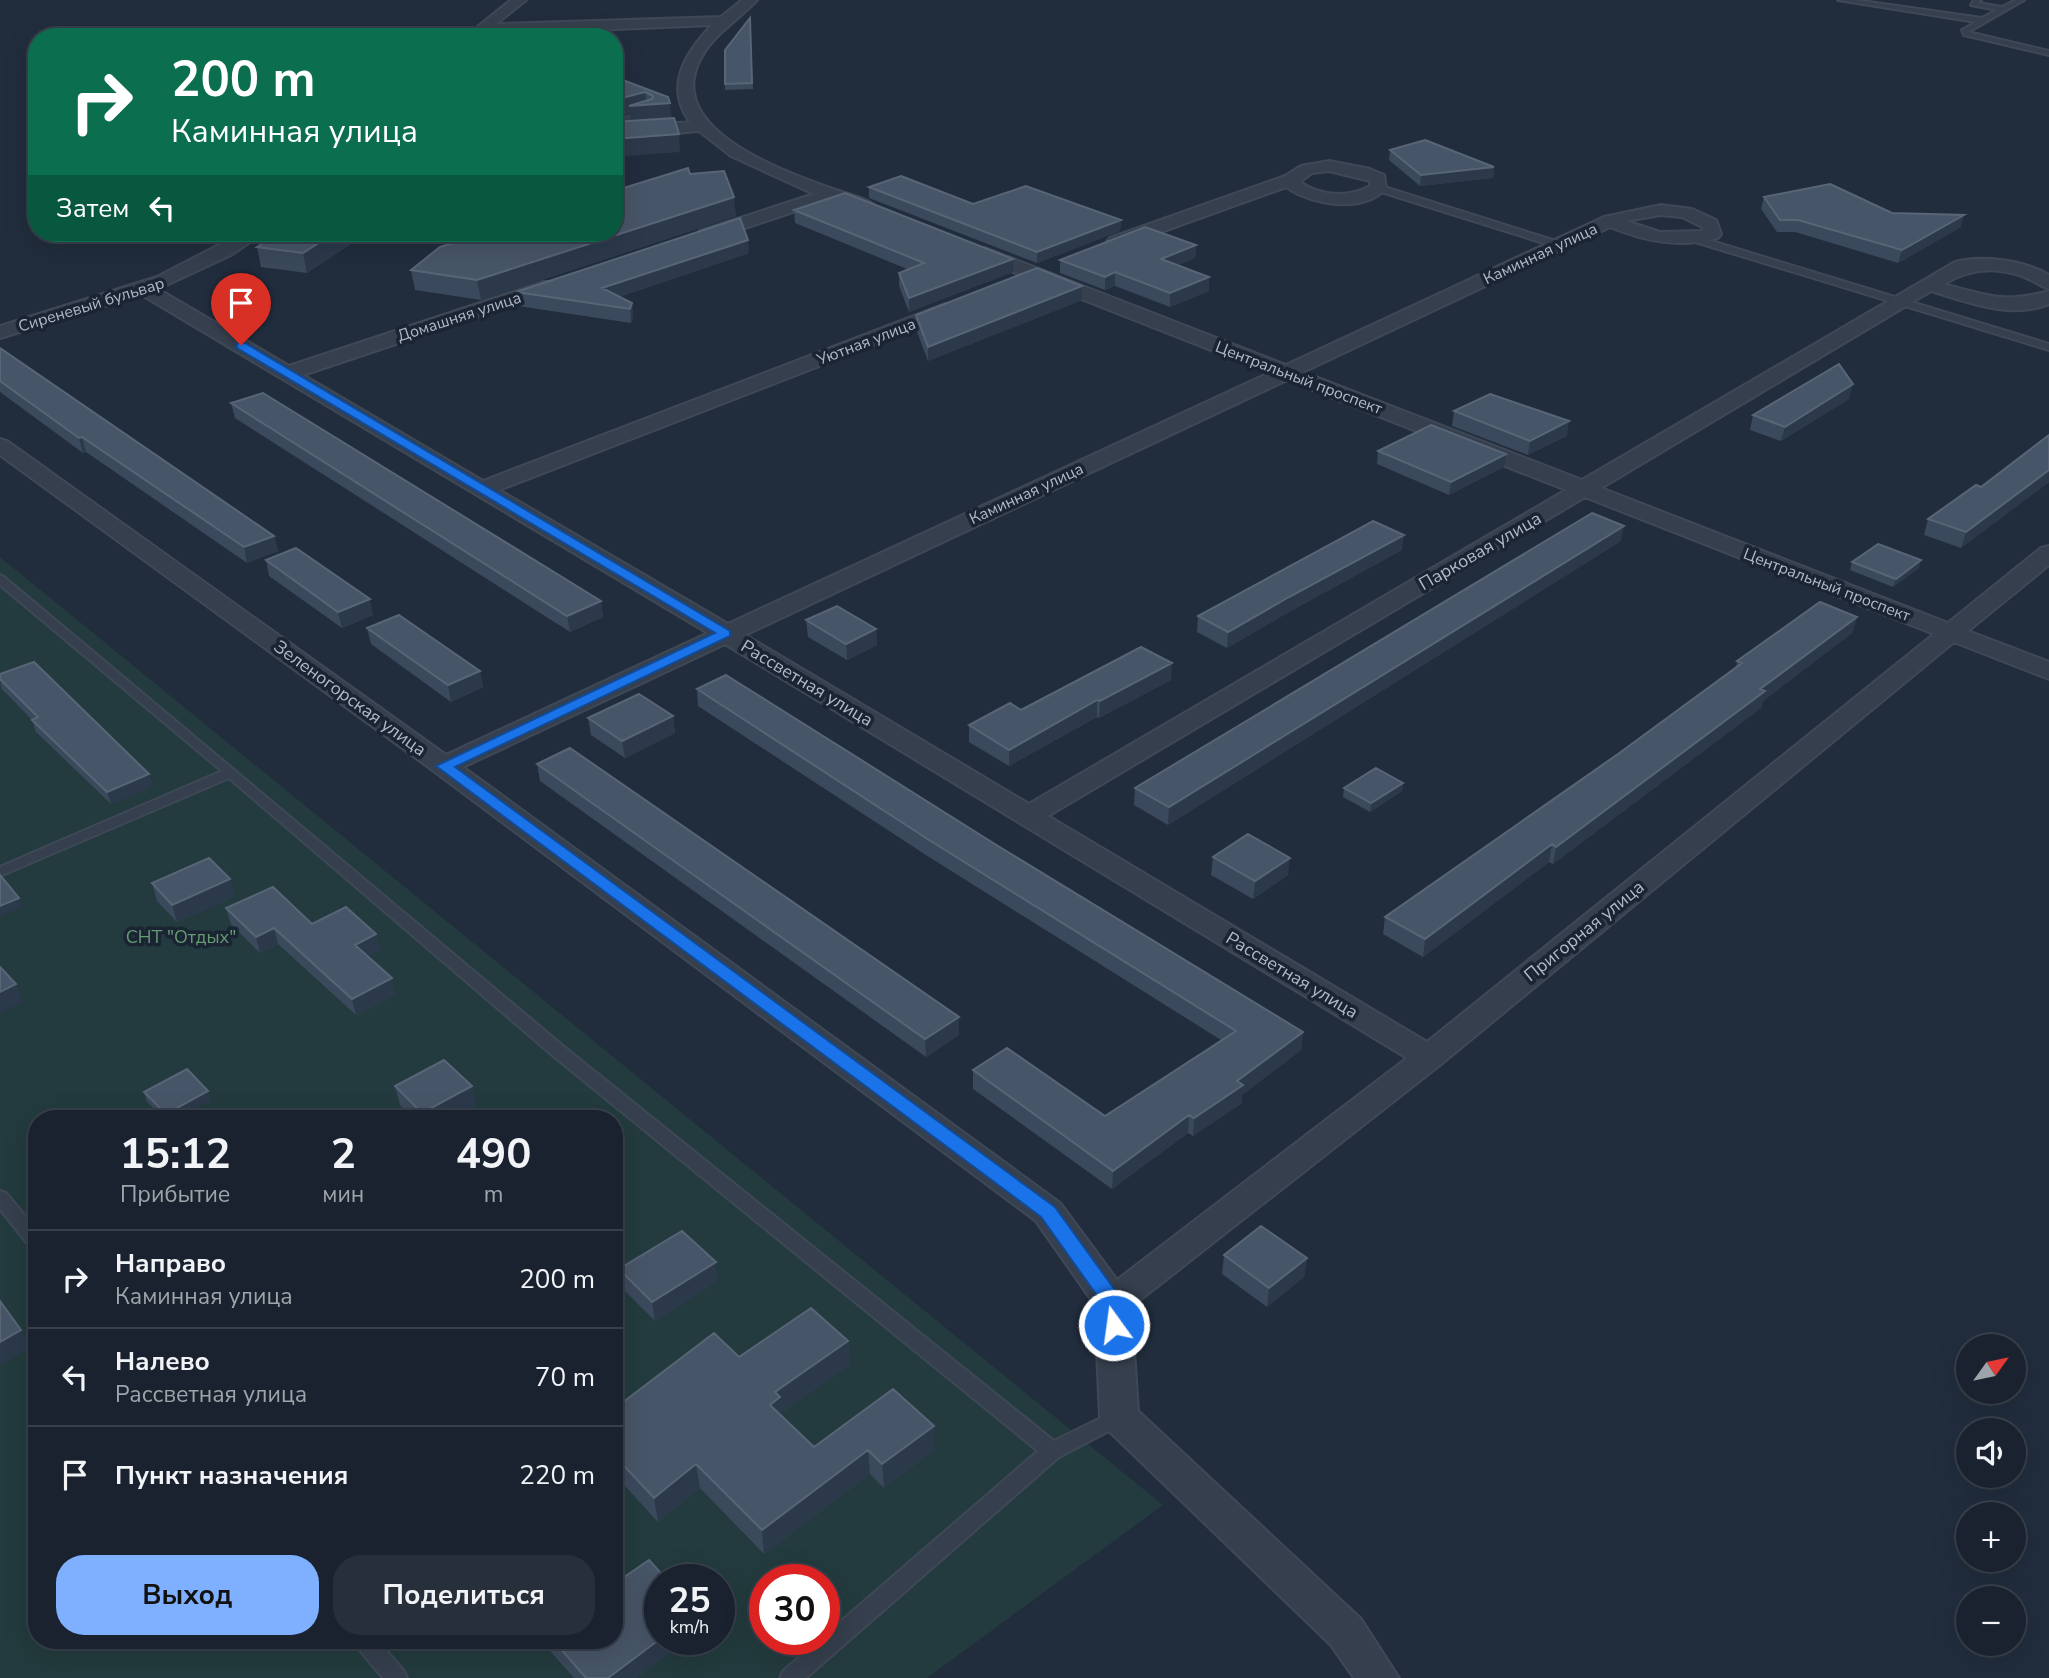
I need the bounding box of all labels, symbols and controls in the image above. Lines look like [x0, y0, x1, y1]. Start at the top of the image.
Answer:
text: 200 m [171, 46, 315, 113]
icon: right [56, 56, 147, 147]
text: Каминная улица [171, 110, 418, 153]
icon: left [143, 189, 181, 227]
text: Затем [56, 191, 129, 226]
street label: Каминная улица [1480, 218, 1601, 290]
street label: Сиреневый бульвар [16, 272, 167, 338]
pin [211, 273, 271, 345]
icon: arrive [222, 284, 260, 322]
street label: Домашняя улица [395, 287, 524, 347]
street label: Уютная улица [813, 313, 919, 371]
street label: Центральный проспект [1212, 336, 1386, 420]
street label: Каминная улица [966, 458, 1087, 530]
street label: Парковая улица [1414, 506, 1546, 596]
street label: Центральный проспект [1740, 543, 1914, 627]
street label: Рассветная улица [736, 634, 878, 732]
street label: Зеленогорская улица [269, 635, 431, 761]
street label: Пригорная улица [1519, 875, 1649, 987]
park label: СНТ "Отдых" [126, 925, 236, 949]
street label: Рассветная улица [1221, 926, 1363, 1024]
text: 15:12 [120, 1126, 231, 1183]
text: 2 [331, 1126, 356, 1183]
text: 490 [456, 1126, 531, 1183]
text: Прибытие [120, 1179, 230, 1210]
text: мин [322, 1179, 364, 1210]
text: m [484, 1179, 504, 1210]
text: Направо [115, 1246, 226, 1281]
icon: right [56, 1260, 94, 1298]
text: 200 m [519, 1262, 595, 1297]
text: Каминная улица [115, 1281, 293, 1312]
position arrow [1077, 1288, 1151, 1362]
north arrow [1956, 1334, 2026, 1404]
map controls [1956, 1334, 2026, 1656]
text: Налево [115, 1344, 210, 1379]
icon: left [56, 1358, 94, 1396]
text: 70 m [535, 1360, 595, 1395]
text: Рассветная улица [115, 1379, 307, 1410]
button: sound [1956, 1418, 2026, 1488]
icon: arrive [56, 1456, 94, 1494]
text: Пункт назначения [115, 1458, 348, 1493]
text: 220 m [519, 1458, 595, 1493]
button: + [1956, 1502, 2026, 1572]
button: Выход [56, 1555, 319, 1635]
button: Поделиться [333, 1555, 595, 1635]
speed limit sign: 30 [749, 1564, 840, 1655]
text: 25 [668, 1577, 711, 1624]
button: − [1956, 1586, 2026, 1656]
text: km/h [670, 1615, 709, 1639]

